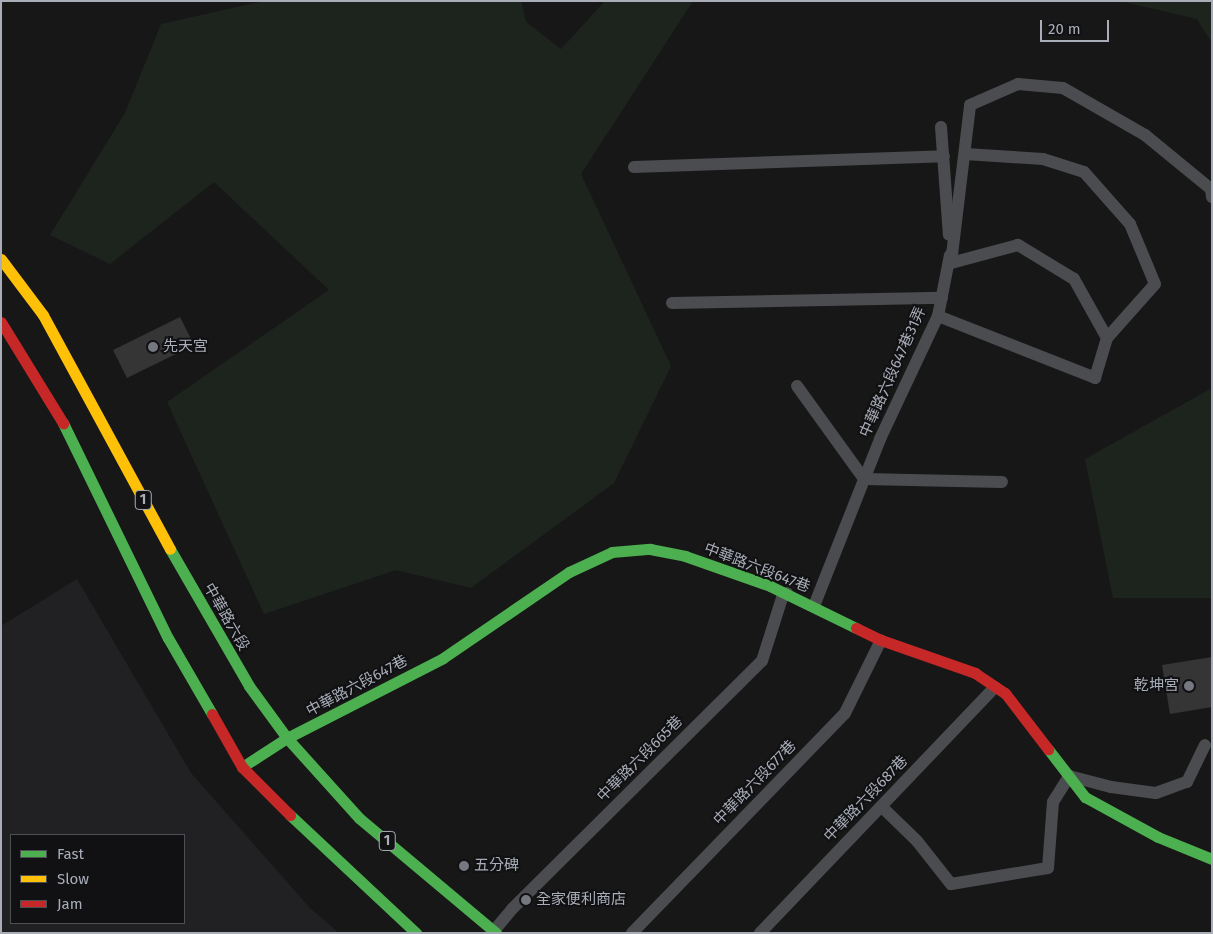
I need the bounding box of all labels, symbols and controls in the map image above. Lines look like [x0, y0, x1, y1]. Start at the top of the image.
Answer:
scale bar [1043, 10, 1112, 42]
text: 20 m [1048, 20, 1081, 38]
street label: 中華路六段647巷31弄 [856, 304, 930, 440]
place label: 先天宮 [163, 338, 208, 356]
marker: 先天宮 [147, 341, 159, 353]
road number: 1 [134, 488, 152, 512]
street label: 中華路六段647巷 [701, 539, 813, 597]
street label: 中華路六段 [199, 580, 253, 654]
street label: 中華路六段647巷 [303, 652, 411, 720]
place label: 乾坤宮 [1134, 677, 1179, 695]
marker: 乾坤宮 [1183, 680, 1195, 692]
street label: 中華路六段665巷 [594, 713, 686, 805]
street label: 中華路六段677巷 [710, 737, 800, 829]
street label: 中華路六段687巷 [820, 752, 912, 846]
road number: 1 [378, 829, 396, 852]
legend [10, 834, 185, 924]
text: Fast [57, 845, 84, 863]
place label: 五分碑 [474, 857, 519, 875]
marker: 五分碑 [458, 860, 470, 872]
text: Slow [57, 870, 89, 888]
place label: 全家便利商店 [536, 891, 626, 909]
marker: 全家便利商店 [520, 894, 532, 906]
text: Jam [57, 895, 83, 913]

